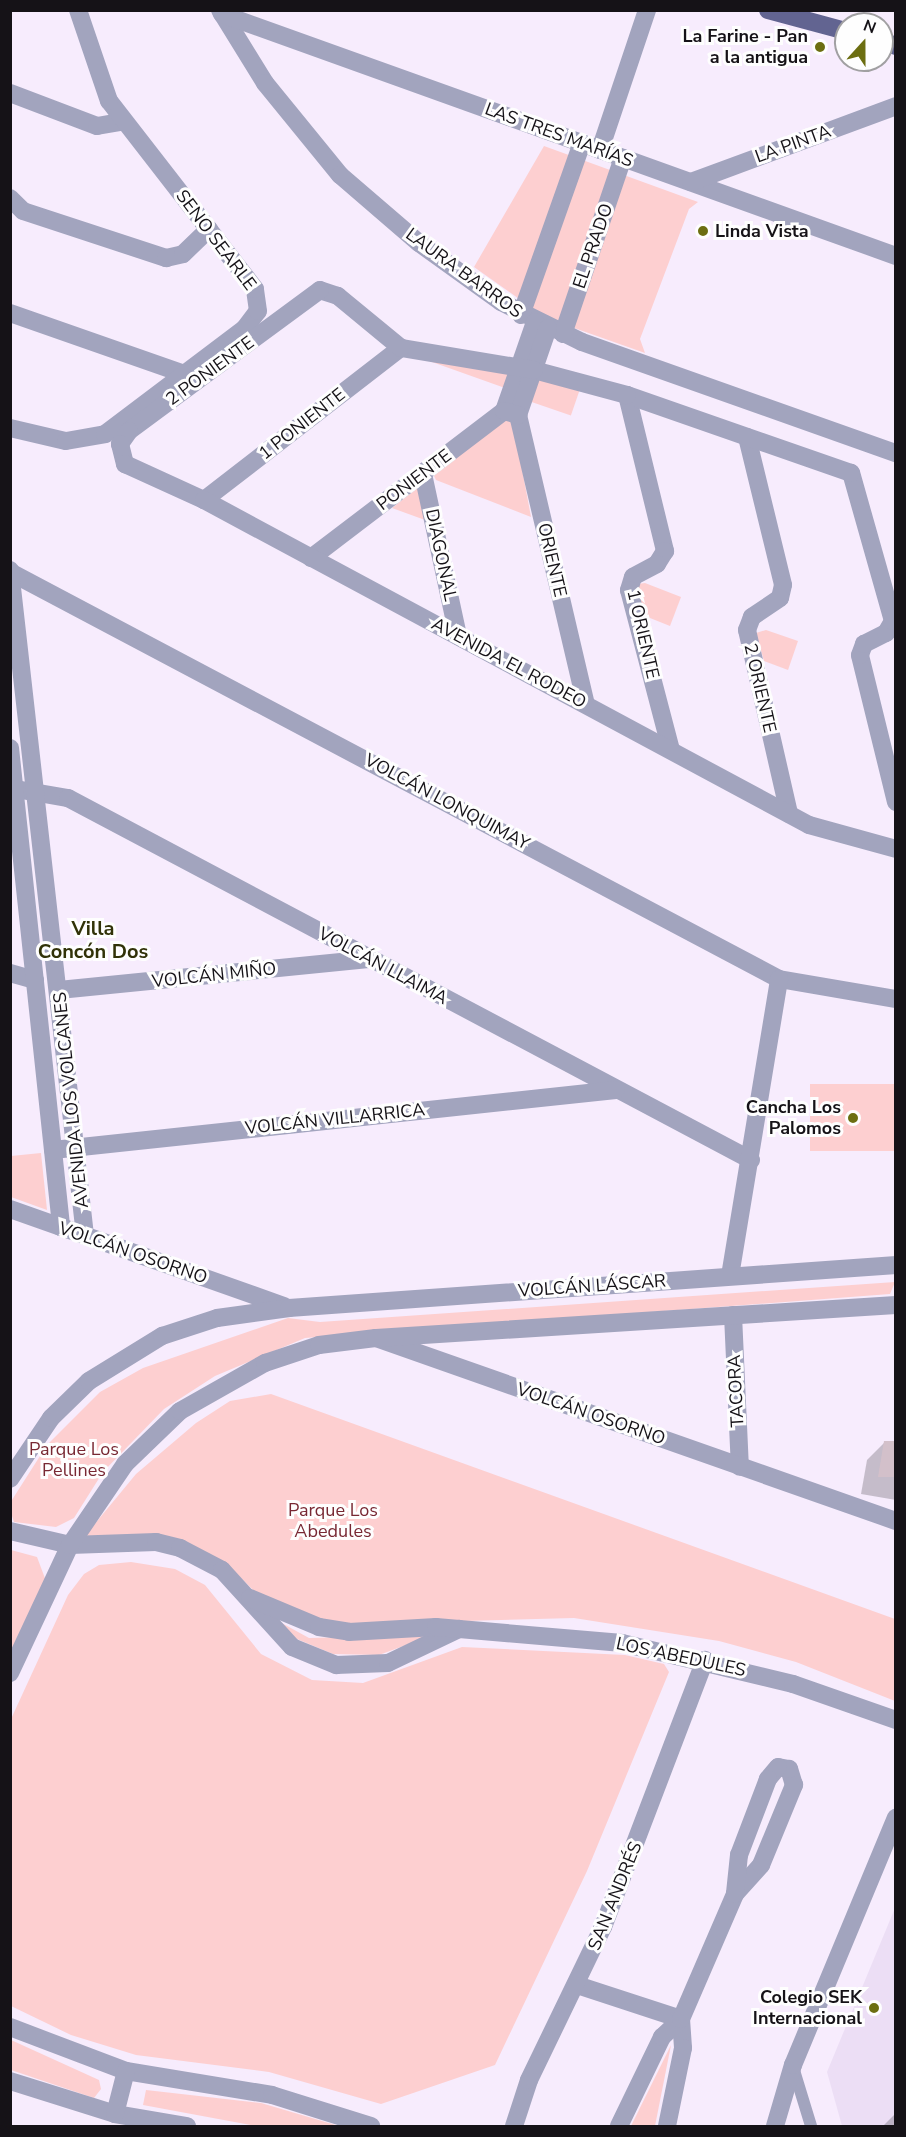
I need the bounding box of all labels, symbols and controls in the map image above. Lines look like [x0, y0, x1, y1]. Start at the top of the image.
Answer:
north arrow [834, 12, 894, 72]
text: N [860, 15, 879, 39]
place label: La Farine - Pan a la antigua [682, 26, 808, 68]
marker: La Farine - Pan a la antigua [813, 40, 827, 54]
street label: LAS TRES MARÍAS [482, 98, 636, 172]
street label: LA PINTA [752, 120, 834, 168]
street label: SENO SEARLE [171, 186, 261, 294]
street label: EL PRADO [568, 201, 618, 291]
place label: Linda Vista [715, 220, 809, 242]
street label: LAURA BARROS [401, 223, 527, 323]
marker: Linda Vista [696, 224, 710, 238]
street label: 2 PONIENTE [162, 332, 258, 410]
street label: 1 PONIENTE [255, 384, 349, 464]
street label: PONIENTE [372, 445, 456, 515]
street label: DIAGONAL [421, 507, 461, 603]
street label: ORIENTE [533, 521, 571, 599]
street label: 1 ORIENTE [622, 587, 664, 681]
street label: AVENIDA EL RODEO [428, 613, 590, 713]
street label: 2 ORIENTE [739, 641, 781, 735]
street label: VOLCÁN LONQUIMAY [361, 749, 533, 855]
district label: Villa Concón Dos [38, 917, 148, 964]
street label: VOLCÁN LLAIMA [315, 923, 451, 1009]
street label: VOLCÁN MIÑO [151, 958, 277, 992]
street label: AVENIDA LOS VOLCANES [49, 991, 93, 1209]
place label: Cancha Los Palomos [746, 1097, 841, 1140]
street label: VOLCÁN VILLARRICA [244, 1099, 426, 1139]
marker: Cancha Los Palomos [846, 1111, 860, 1125]
street label: VOLCÁN OSORNO [56, 1217, 210, 1289]
street label: VOLCÁN LÁSCAR [517, 1270, 667, 1302]
street label: TACORA [723, 1354, 749, 1428]
street label: VOLCÁN OSORNO [514, 1378, 668, 1450]
park label: Parque Los Pellines [29, 1439, 119, 1482]
park label: Parque Los Abedules [288, 1500, 378, 1543]
street label: LOS ABEDULES [614, 1633, 748, 1681]
street label: SAN ANDRÉS [583, 1838, 647, 1954]
place label: Colegio SEK Internacional [753, 1987, 862, 2030]
marker: Colegio SEK Internacional [867, 2001, 881, 2015]

